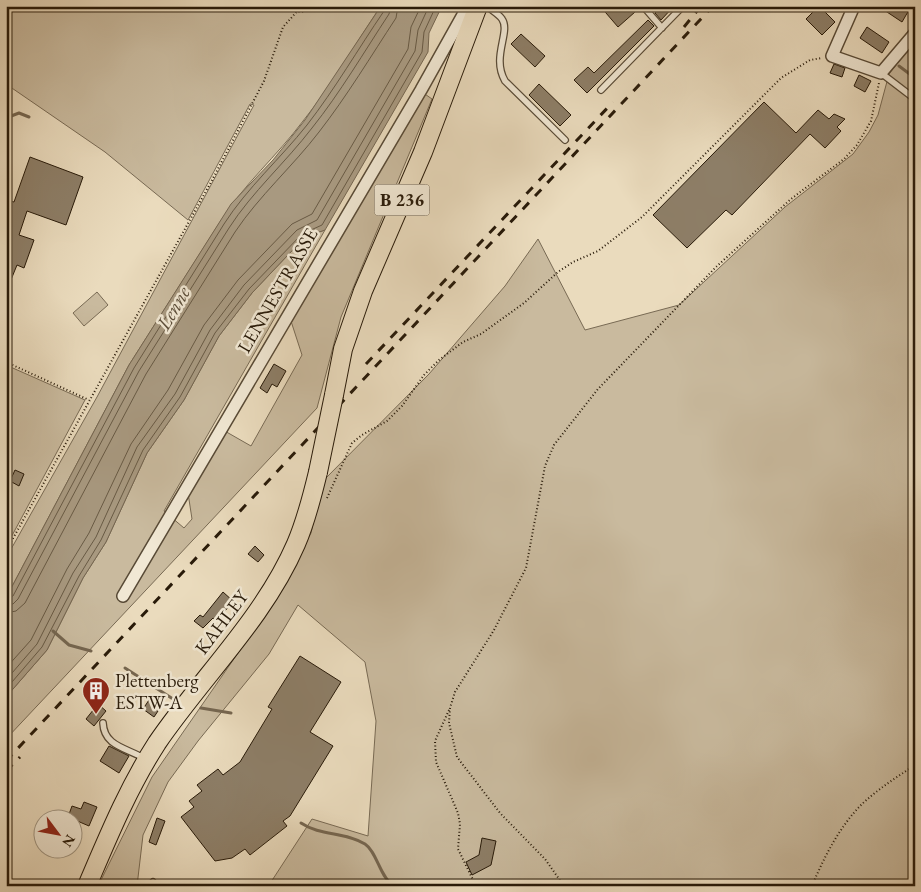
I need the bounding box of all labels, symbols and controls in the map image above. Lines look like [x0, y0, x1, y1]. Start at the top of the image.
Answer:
road number: B 236 [374, 184, 430, 216]
street label: LENNESTRASSE [232, 223, 323, 357]
water label: Lenne [150, 281, 196, 335]
street label: KAHLEY [189, 584, 254, 659]
place label: Plettenberg ESTW-A [115, 668, 199, 715]
building icon: Plettenberg ESTW-A [81, 676, 111, 715]
north arrow [32, 810, 82, 860]
text: N [58, 831, 80, 851]

